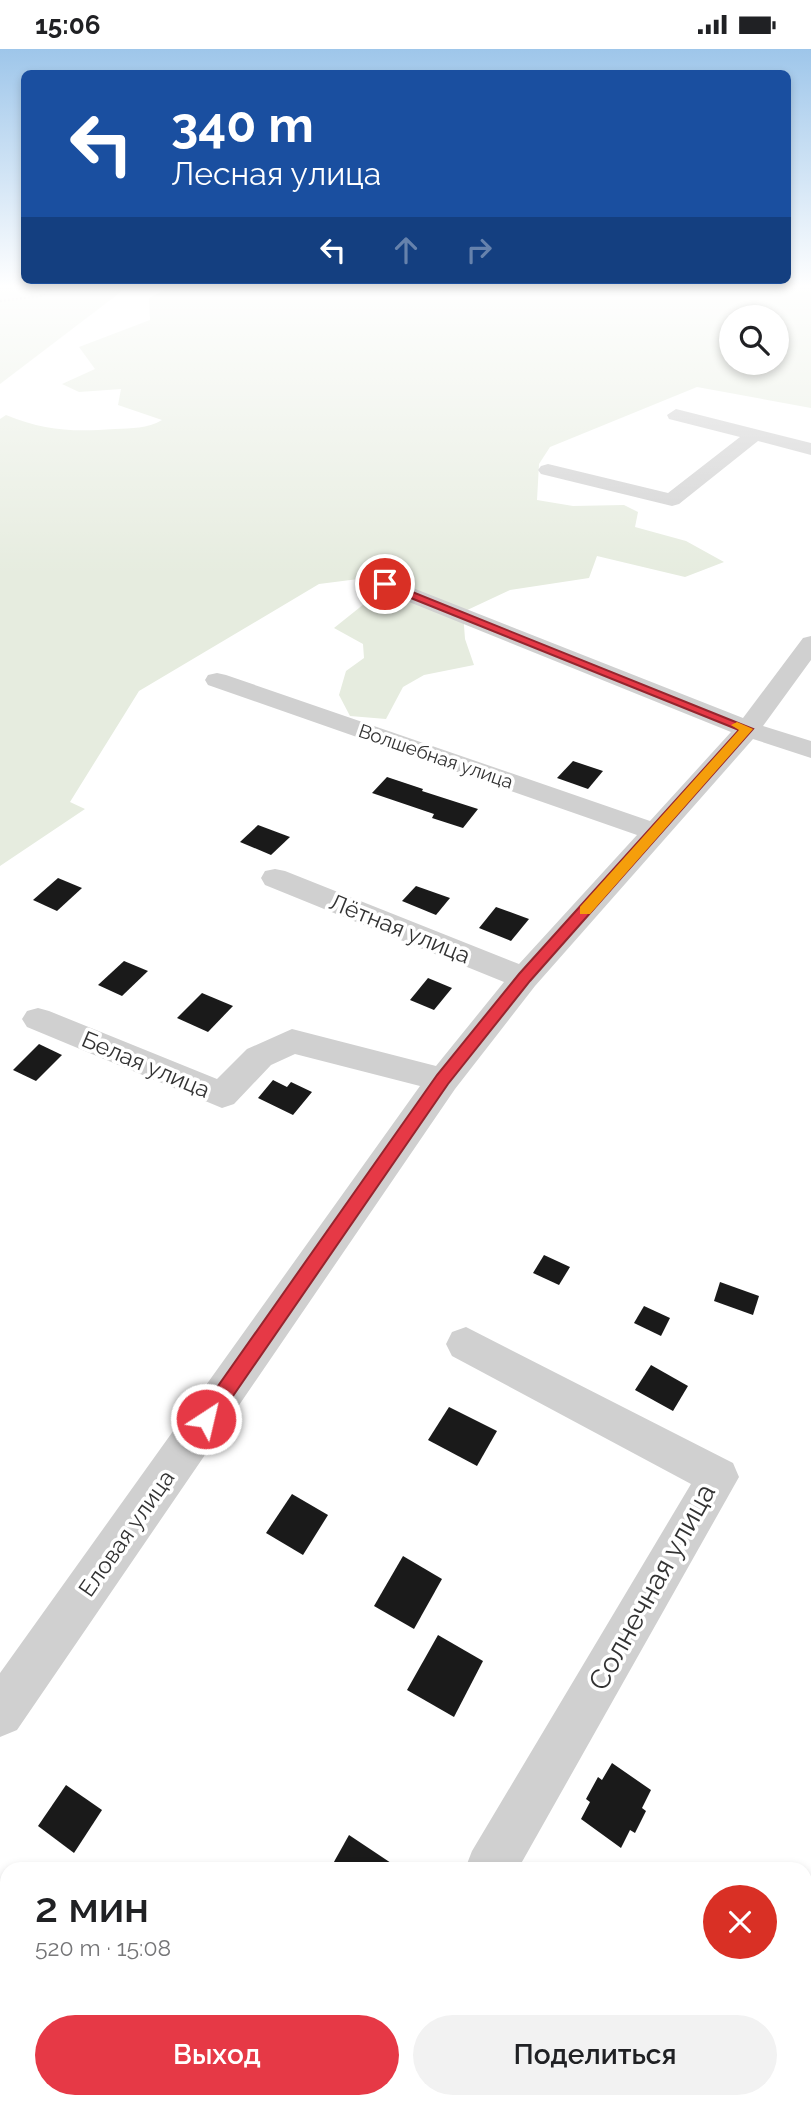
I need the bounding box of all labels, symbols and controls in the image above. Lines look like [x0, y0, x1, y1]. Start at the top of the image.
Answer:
text: 15:06 [35, 10, 100, 40]
text: 340 m [171, 96, 314, 153]
icon: left [56, 98, 147, 189]
text: Лесная улица [171, 155, 381, 192]
icon: left [314, 231, 352, 269]
icon: ahead [387, 231, 425, 269]
icon: right [460, 231, 498, 269]
map controls [719, 305, 789, 375]
button: search [719, 305, 789, 375]
pin [355, 554, 415, 614]
icon: arrive [366, 565, 404, 603]
street label: Волшебная улица [356, 719, 516, 793]
street label: Лётная улица [326, 888, 474, 968]
street label: Белая улица [78, 1025, 214, 1103]
position arrow [169, 1382, 243, 1456]
street label: Еловая улица [73, 1465, 179, 1601]
street label: Солнечная улица [582, 1478, 722, 1696]
text: 2 мин [35, 1883, 149, 1932]
button: close [703, 1885, 777, 1959]
text: 520 m · 15:08 [35, 1934, 171, 1961]
button: Выход [35, 2015, 399, 2095]
button: Поделиться [413, 2015, 777, 2095]

